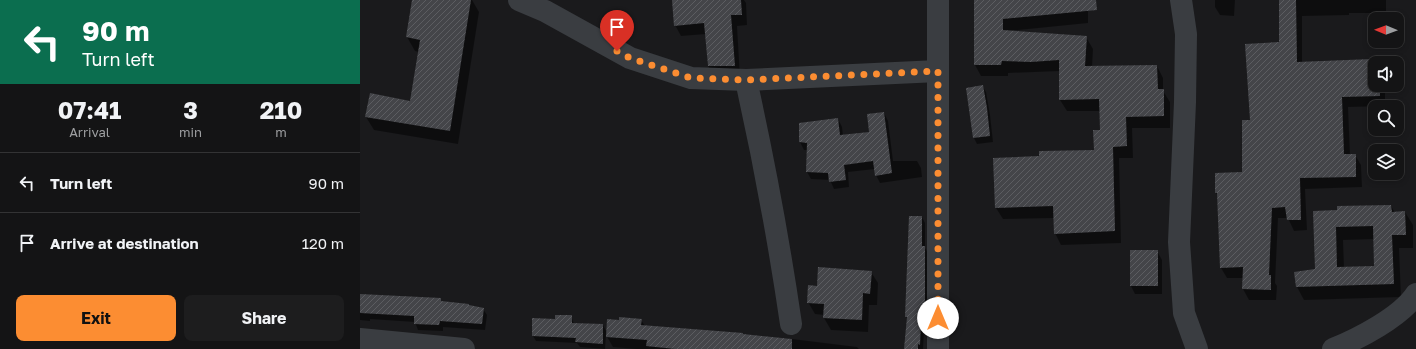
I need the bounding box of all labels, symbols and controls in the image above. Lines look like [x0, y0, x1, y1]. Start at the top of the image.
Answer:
pin [600, 10, 634, 51]
north arrow [1368, 12, 1404, 48]
map controls [1368, 12, 1404, 180]
text: 90 m [82, 14, 149, 47]
icon: left [16, 16, 68, 68]
icon: arrive [606, 16, 628, 38]
text: Turn left [82, 48, 155, 70]
button: sound [1368, 56, 1404, 92]
text: 07:41 [58, 95, 121, 124]
text: 3 [183, 95, 198, 124]
text: 210 [260, 95, 302, 124]
button: search [1368, 100, 1404, 136]
text: Arrival [69, 124, 110, 140]
text: min [179, 124, 202, 140]
text: m [275, 124, 287, 140]
button: layers [1368, 144, 1404, 180]
icon: left [16, 172, 38, 194]
text: Turn left [50, 174, 112, 192]
text: 90 m [309, 174, 344, 192]
icon: arrive [16, 232, 38, 254]
text: Arrive at destination [50, 234, 199, 252]
text: 120 m [302, 234, 344, 252]
button: Exit [16, 295, 176, 341]
button: Share [184, 295, 344, 341]
position arrow [917, 297, 959, 339]

